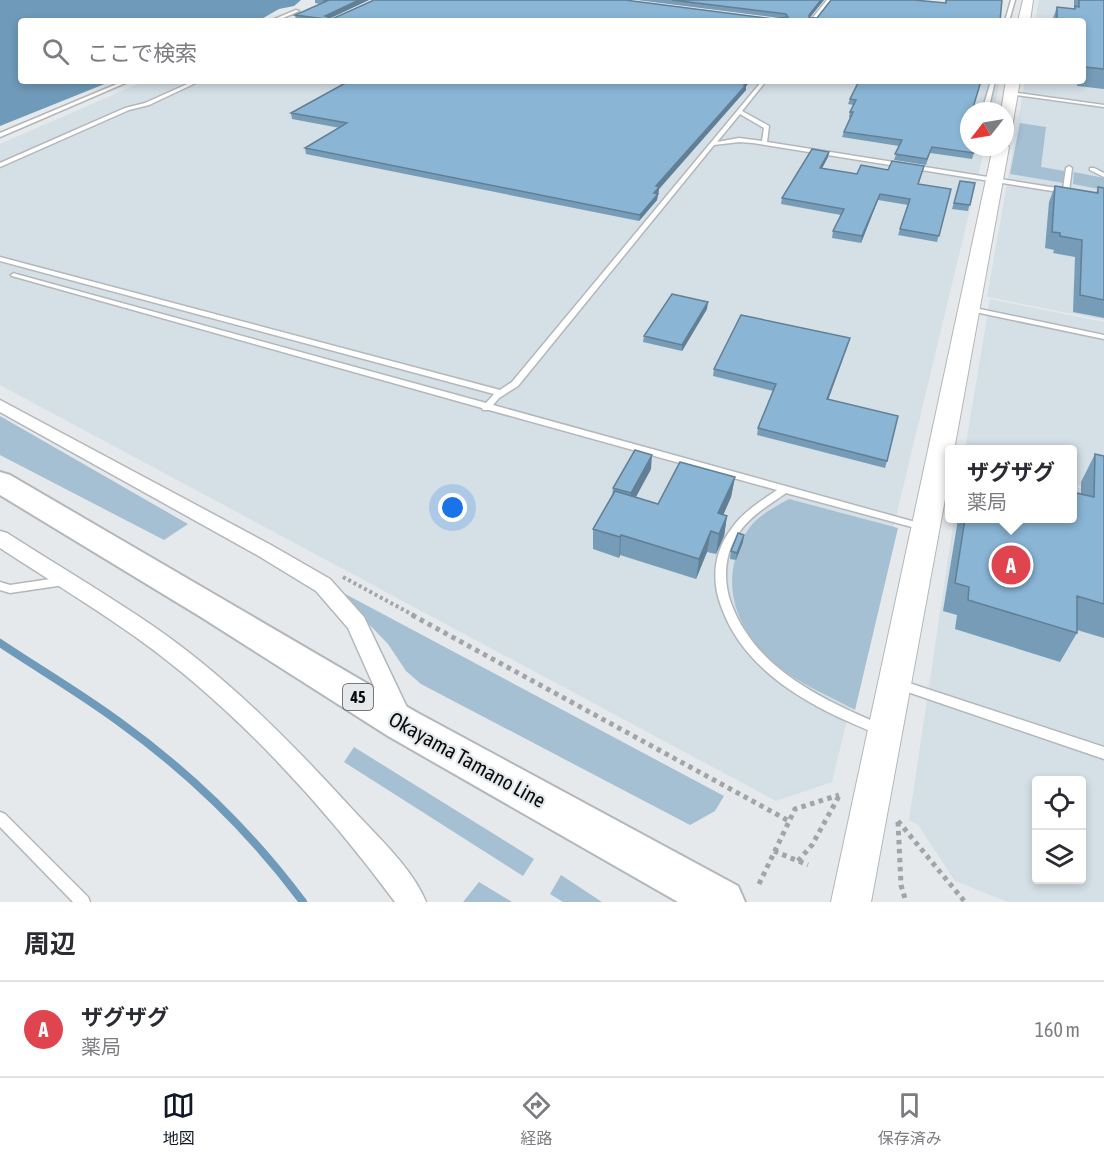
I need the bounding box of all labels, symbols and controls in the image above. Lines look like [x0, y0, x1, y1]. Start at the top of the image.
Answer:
search box [18, 18, 1086, 84]
icon: search [39, 35, 72, 68]
text: ここで検索 [87, 40, 197, 66]
north arrow [960, 102, 1014, 156]
popup [945, 445, 1077, 523]
text: ザグザグ [967, 459, 1055, 485]
text: 薬局 [967, 490, 1007, 513]
your location [438, 493, 467, 522]
pin: A [992, 542, 1030, 588]
road number: 45 [343, 684, 373, 710]
street label: Okayama Tamano Line [385, 706, 550, 812]
map controls [1032, 776, 1086, 884]
button: locate [1032, 776, 1086, 830]
button: layers [1032, 830, 1086, 884]
text: 周辺 [24, 929, 76, 959]
text: ザグザグ [81, 1004, 169, 1030]
text: A [39, 1018, 48, 1041]
text: 160 m [1035, 1018, 1080, 1041]
text: 薬局 [81, 1035, 121, 1058]
tab: 地図 [162, 1089, 195, 1149]
tab: 経路 [520, 1089, 553, 1149]
tab: 保存済み [878, 1089, 942, 1149]

